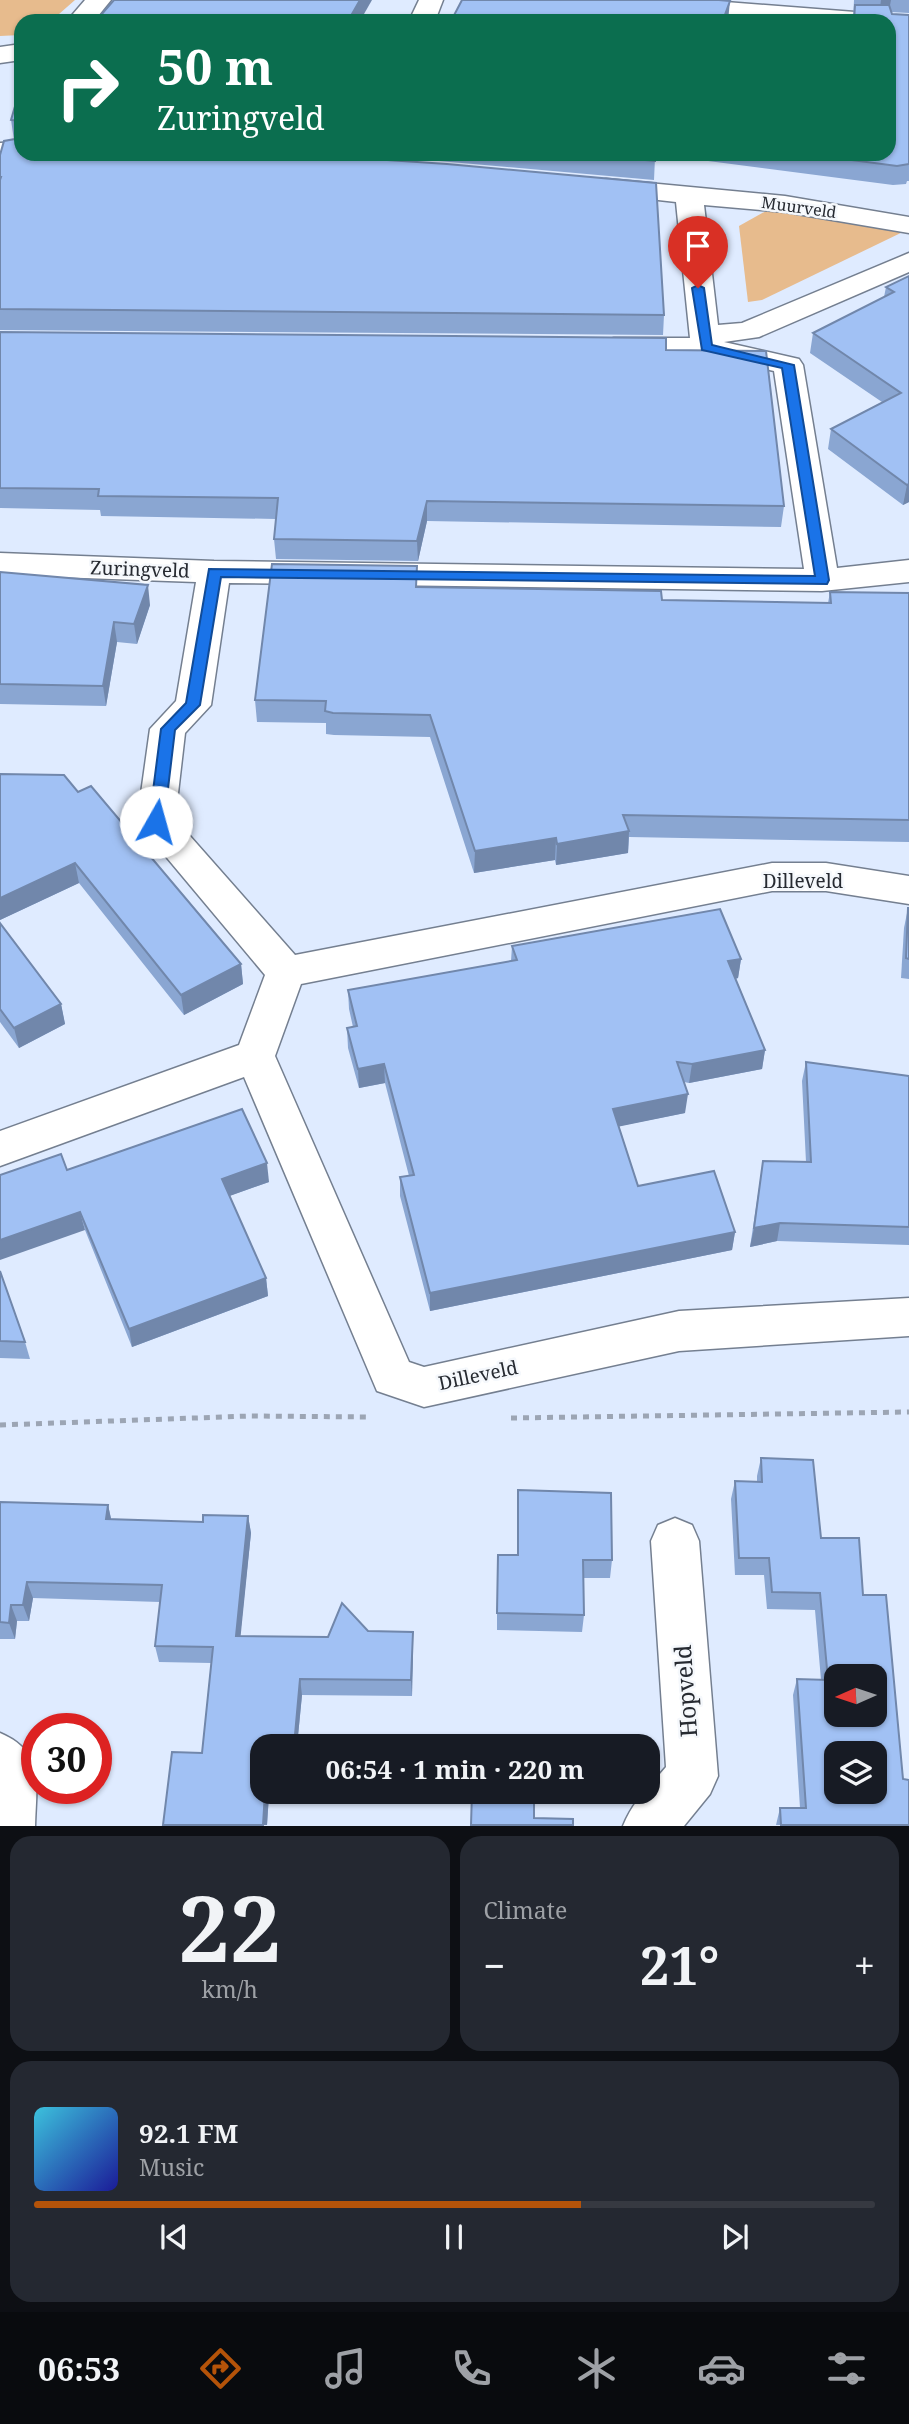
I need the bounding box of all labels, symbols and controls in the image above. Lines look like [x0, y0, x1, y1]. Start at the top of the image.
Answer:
text: 50 m [157, 33, 273, 99]
icon: right [42, 42, 133, 133]
text: Zuringveld [157, 96, 325, 139]
street label: Muurveld [760, 191, 838, 223]
pin [668, 216, 728, 288]
icon: arrive [679, 227, 717, 265]
street label: Zuringveld [90, 554, 191, 584]
position arrow [119, 785, 193, 859]
street label: Dilleveld [763, 868, 844, 894]
street label: Dilleveld [436, 1354, 520, 1396]
street label: Hopveld [666, 1644, 704, 1738]
north arrow [824, 1664, 887, 1727]
map controls [824, 1664, 887, 1804]
speed limit sign: 30 [21, 1713, 112, 1804]
button: layers [824, 1741, 887, 1804]
text: 06:54 · 1 min · 220 m [325, 1751, 585, 1787]
text: 22 [178, 1865, 281, 1989]
text: Climate [484, 1894, 567, 1926]
text: 21° [640, 1929, 719, 2000]
text: − [484, 1939, 506, 1991]
text: + [854, 1939, 875, 1991]
text: km/h [202, 1973, 258, 2005]
text: 92.1 FM [139, 2115, 238, 2151]
text: Music [139, 2151, 204, 2183]
icon: previous [155, 2218, 193, 2256]
icon: pause [435, 2218, 473, 2256]
icon: next [716, 2218, 754, 2256]
icon: directions [196, 2344, 245, 2393]
icon: music [321, 2344, 370, 2393]
icon: phone [447, 2344, 496, 2393]
icon: climate [572, 2344, 621, 2393]
icon: car [697, 2344, 746, 2393]
icon: filters [822, 2344, 871, 2393]
text: 06:53 [38, 2347, 120, 2390]

